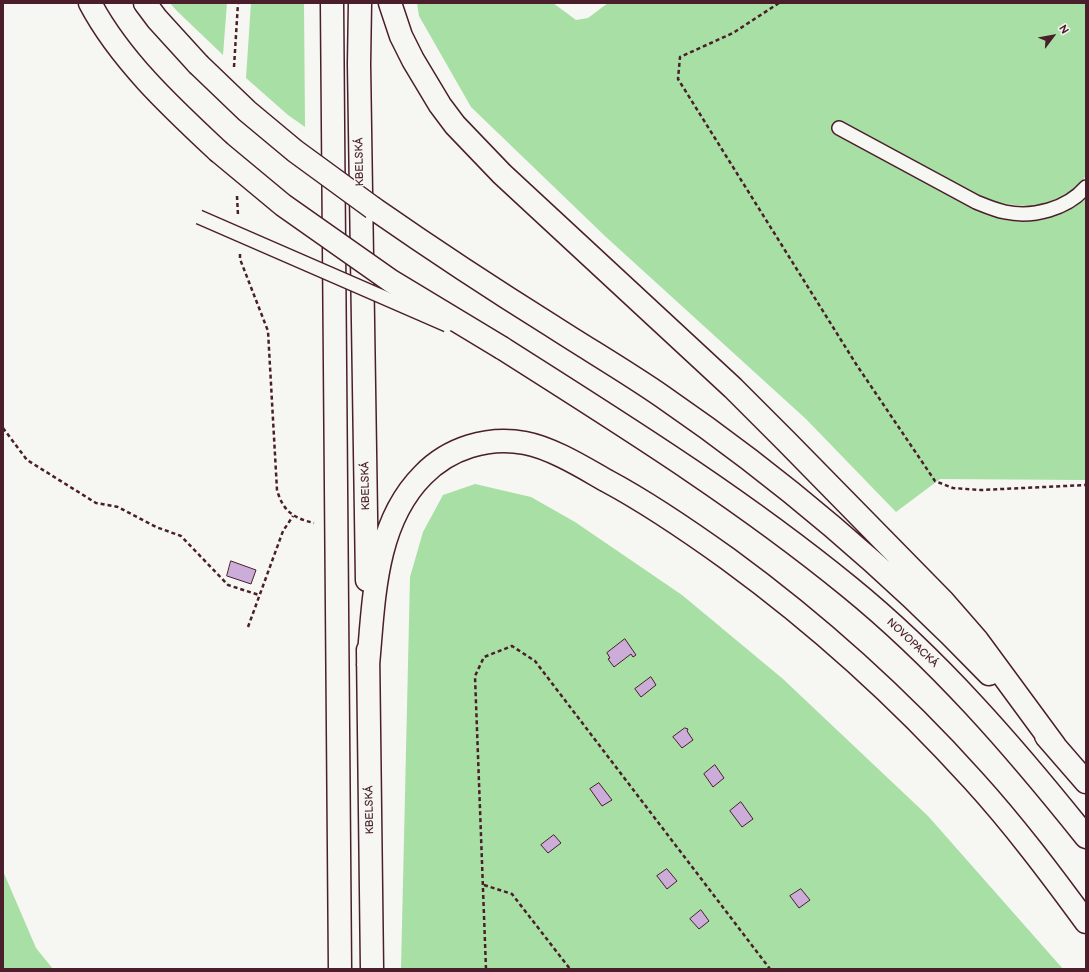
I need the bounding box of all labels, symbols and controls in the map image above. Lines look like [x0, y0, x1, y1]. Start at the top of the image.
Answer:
north arrow [1033, 16, 1073, 56]
text: N [1056, 22, 1071, 36]
street label: KBELSKÁ [353, 138, 367, 186]
street label: KBELSKÁ [359, 462, 373, 510]
street label: NOVOPACKÁ [884, 616, 940, 670]
street label: KBELSKÁ [363, 786, 377, 834]

